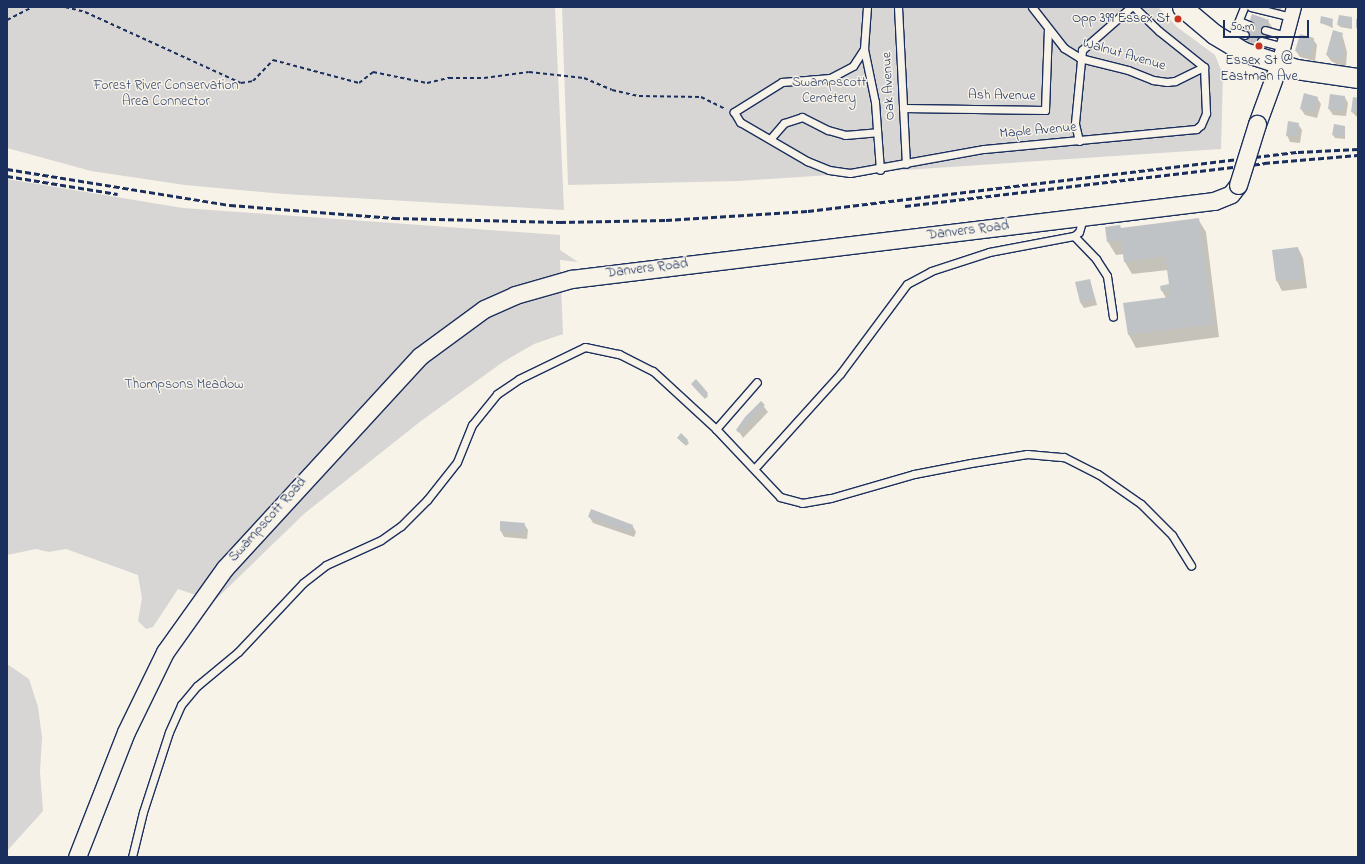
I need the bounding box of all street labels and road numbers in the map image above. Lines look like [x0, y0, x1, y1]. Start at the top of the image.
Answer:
street label: Walnut Avenue [1080, 35, 1168, 75]
street label: Oak Avenue [879, 51, 899, 121]
street label: Ash Avenue [968, 87, 1036, 105]
street label: Maple Avenue [999, 119, 1077, 143]
street label: Danvers Road [926, 218, 1010, 244]
street label: Danvers Road [605, 256, 689, 282]
street label: Swampscott Road [226, 474, 310, 566]

